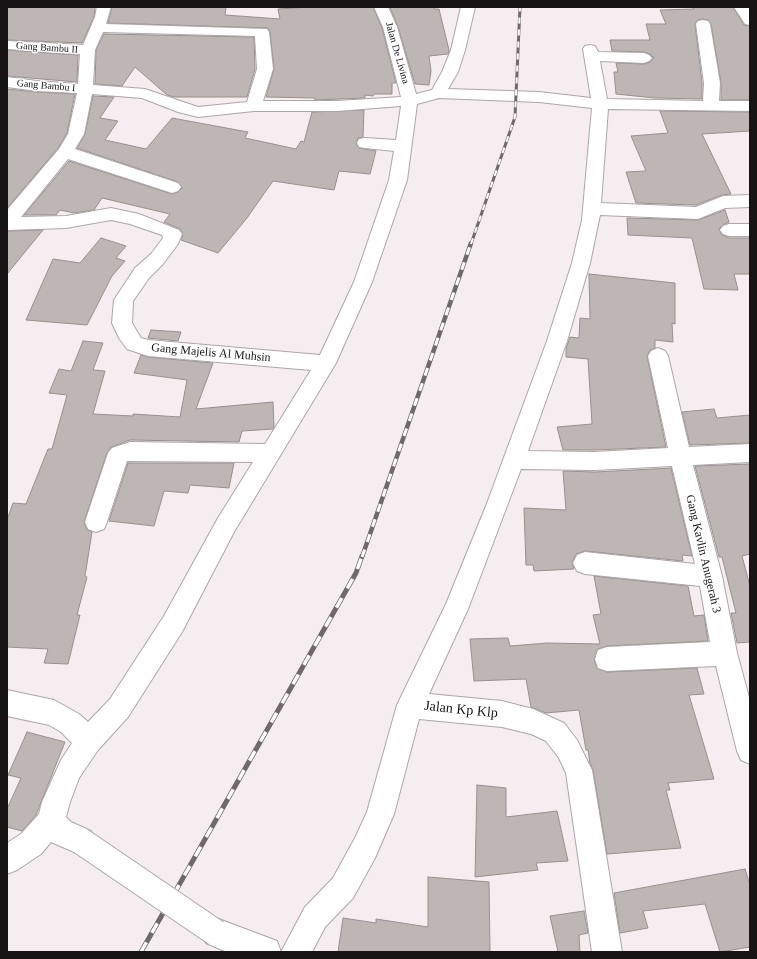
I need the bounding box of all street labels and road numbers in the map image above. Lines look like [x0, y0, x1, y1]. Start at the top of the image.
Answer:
street label: Jalan De Livina [383, 21, 411, 85]
street label: Gang Bambu II [16, 40, 78, 56]
street label: Gang Bambu I [16, 77, 76, 95]
street label: Gang Majelis Al Muhsin [151, 341, 271, 365]
street label: Gang Kavlin Anugerah 3 [682, 493, 724, 615]
street label: Jalan Kp Klp [423, 698, 499, 722]

